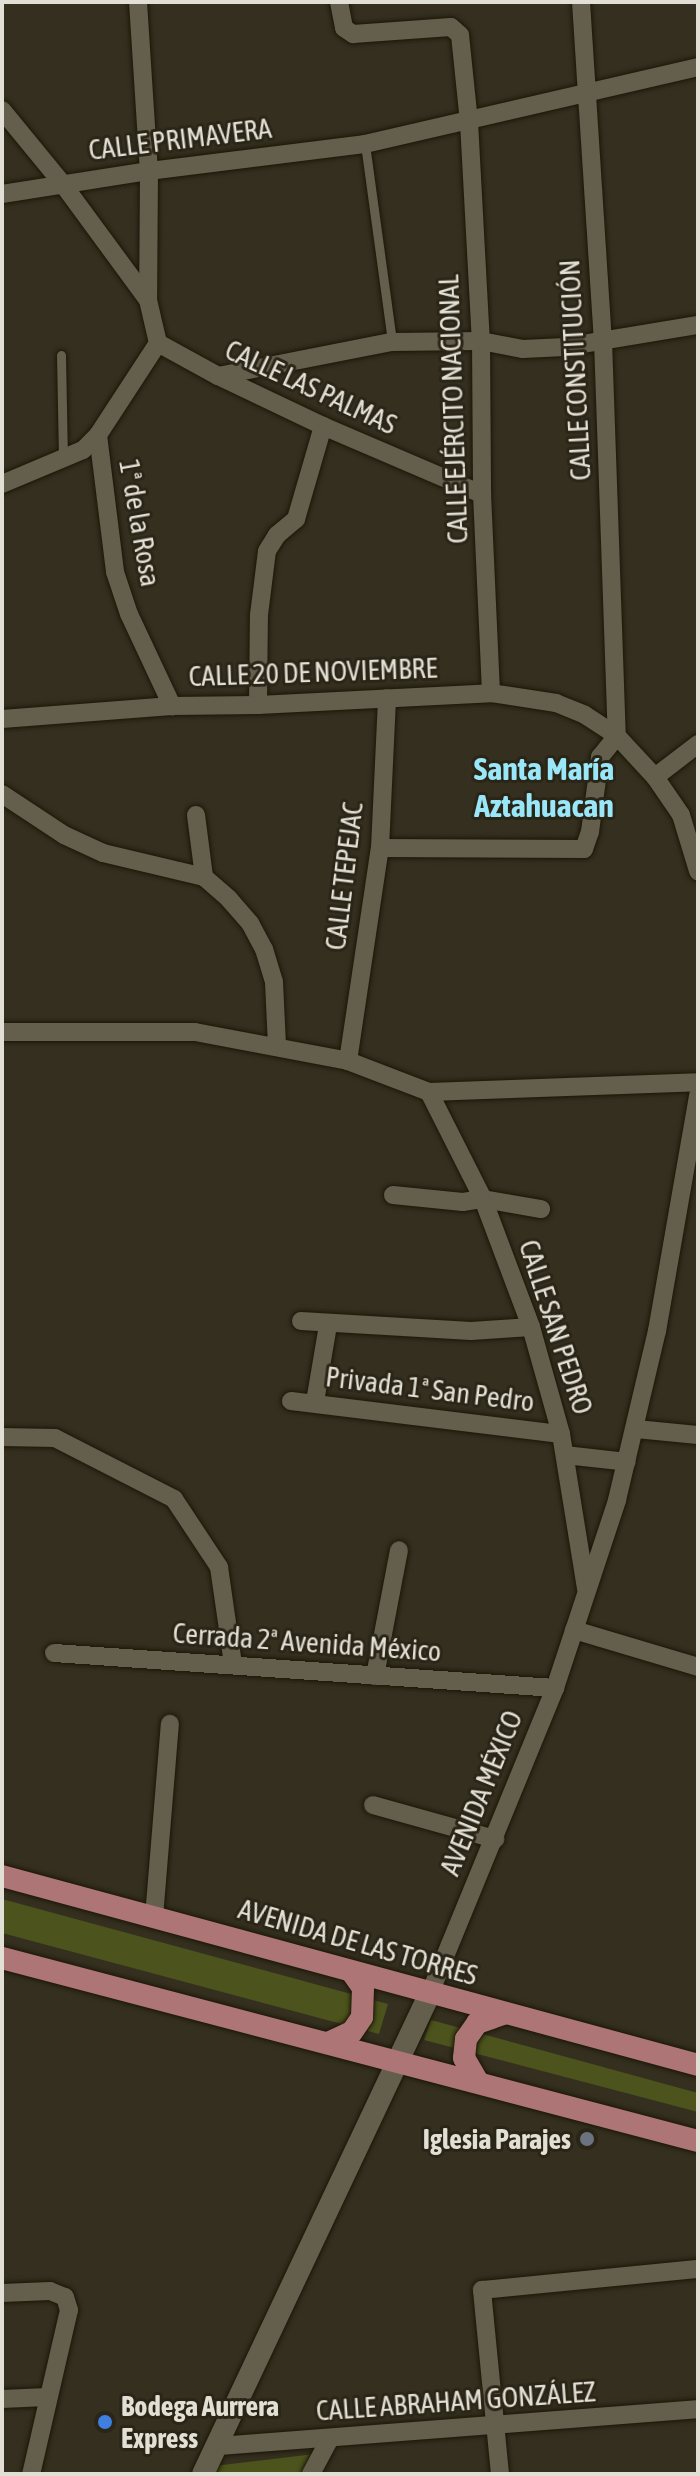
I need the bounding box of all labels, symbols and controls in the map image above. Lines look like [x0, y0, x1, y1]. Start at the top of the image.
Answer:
street label: CALLE PRIMAVERA [87, 111, 273, 167]
street label: CALLE CONSTITUCIÓN [552, 259, 598, 481]
street label: CALLE EJÉRCITO NACIONAL [432, 274, 474, 544]
street label: CALLE LAS PALMAS [220, 333, 402, 441]
street label: 1ª de la Rosa [112, 457, 168, 589]
street label: CALLE 20 DE NOVIEMBRE [188, 651, 438, 693]
district label: Santa María Aztahuacan [474, 751, 614, 826]
street label: CALLE TEPEJAC [318, 800, 370, 952]
street label: CALLE SAN PEDRO [512, 1236, 600, 1418]
street label: Privada 1ª San Pedro [324, 1360, 536, 1418]
street label: Cerrada 2ª Avenida México [172, 1616, 442, 1668]
street label: AVENIDA MÉXICO [433, 1706, 529, 1880]
street label: AVENIDA DE LAS TORRES [235, 1892, 481, 1992]
place label: Iglesia Parajes [423, 2122, 571, 2156]
marker: Iglesia Parajes [578, 2130, 596, 2148]
street label: CALLE ABRAHAM GONZÁLEZ [315, 2374, 597, 2428]
place label: Bodega Aurrera Express [121, 2389, 279, 2455]
marker: Bodega Aurrera Express [96, 2413, 114, 2431]

